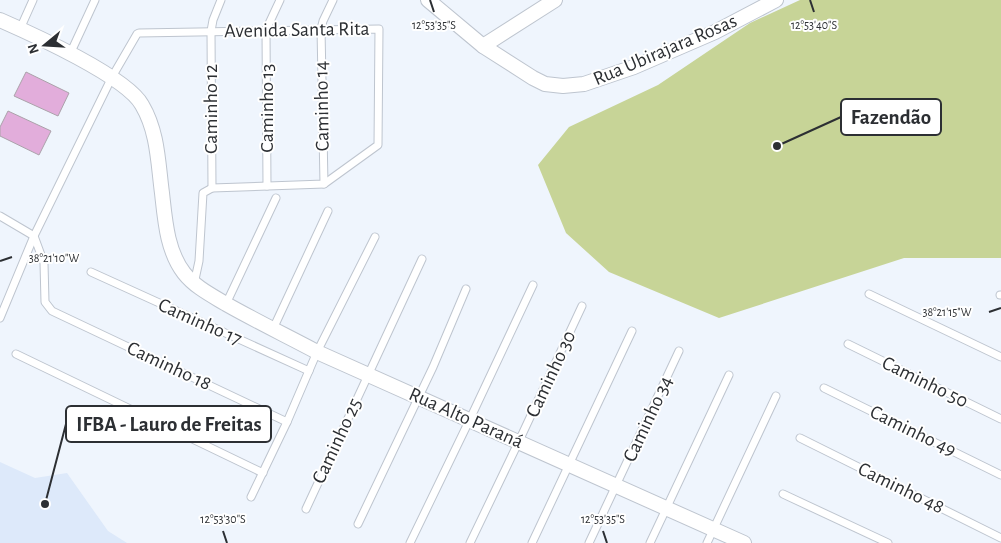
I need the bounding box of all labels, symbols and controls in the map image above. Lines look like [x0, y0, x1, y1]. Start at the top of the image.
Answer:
street label: Rua Ubirajara Rosas [590, 11, 740, 89]
street label: Avenida Santa Rita [224, 19, 370, 41]
text: 12°53'35"S [412, 19, 456, 31]
text: 12°53'40"S [791, 19, 837, 31]
north arrow [20, 20, 70, 70]
text: N [25, 42, 42, 56]
street label: Caminho 14 [311, 61, 333, 151]
street label: Caminho 13 [257, 63, 277, 153]
street label: Caminho 12 [201, 64, 221, 154]
callout: Fazendão [841, 99, 941, 135]
text: Fazendão [851, 107, 931, 128]
text: 38°21'10"W [29, 252, 80, 264]
street label: Caminho 17 [155, 295, 245, 349]
text: 38°21'15"W [922, 306, 972, 318]
street label: Caminho 30 [522, 328, 580, 420]
street label: Caminho 18 [124, 338, 214, 394]
street label: Caminho 50 [879, 353, 971, 411]
street label: Caminho 34 [619, 373, 677, 465]
street label: Rua Alto Paraná [406, 384, 526, 452]
street label: Caminho 25 [309, 395, 365, 487]
street label: Caminho 49 [867, 402, 959, 460]
callout: IFBA - Lauro de Freitas [66, 406, 271, 442]
text: IFBA - Lauro de Freitas [76, 414, 262, 435]
street label: Caminho 48 [855, 459, 947, 517]
text: 12°53'30"S [200, 513, 246, 525]
text: 12°53'35"S [581, 513, 625, 525]

